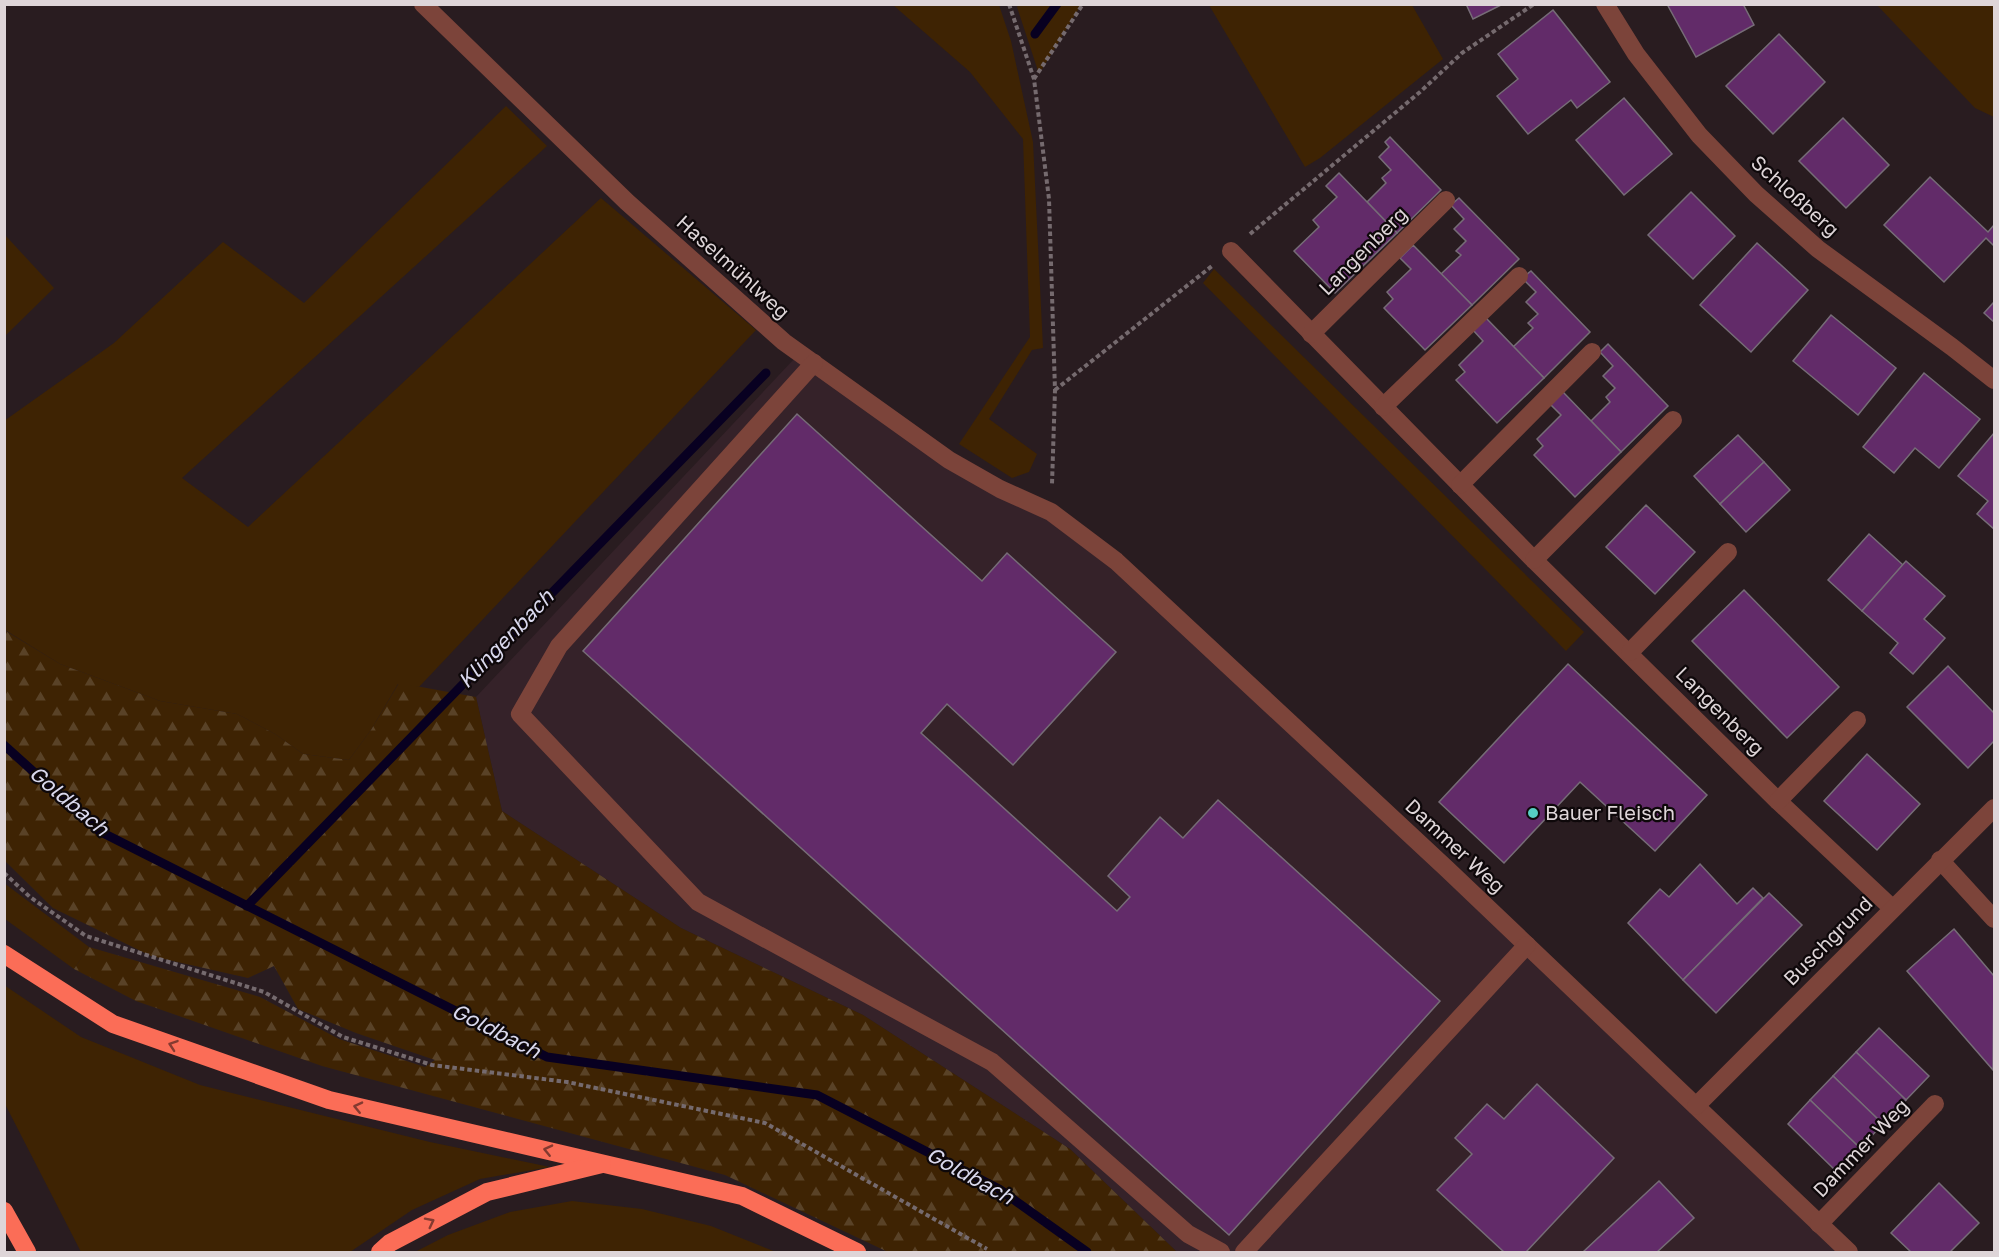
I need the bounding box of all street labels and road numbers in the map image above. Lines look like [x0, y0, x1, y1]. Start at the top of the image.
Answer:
street label: Schloßberg [1747, 150, 1844, 241]
street label: Langenberg [1313, 201, 1412, 300]
street label: Haselmühlweg [672, 209, 795, 323]
street label: Langenberg [1671, 661, 1770, 760]
street label: Dammer Weg [1401, 793, 1510, 897]
street label: Buschgrund [1778, 891, 1877, 990]
street label: Dammer Weg [1807, 1093, 1913, 1201]

